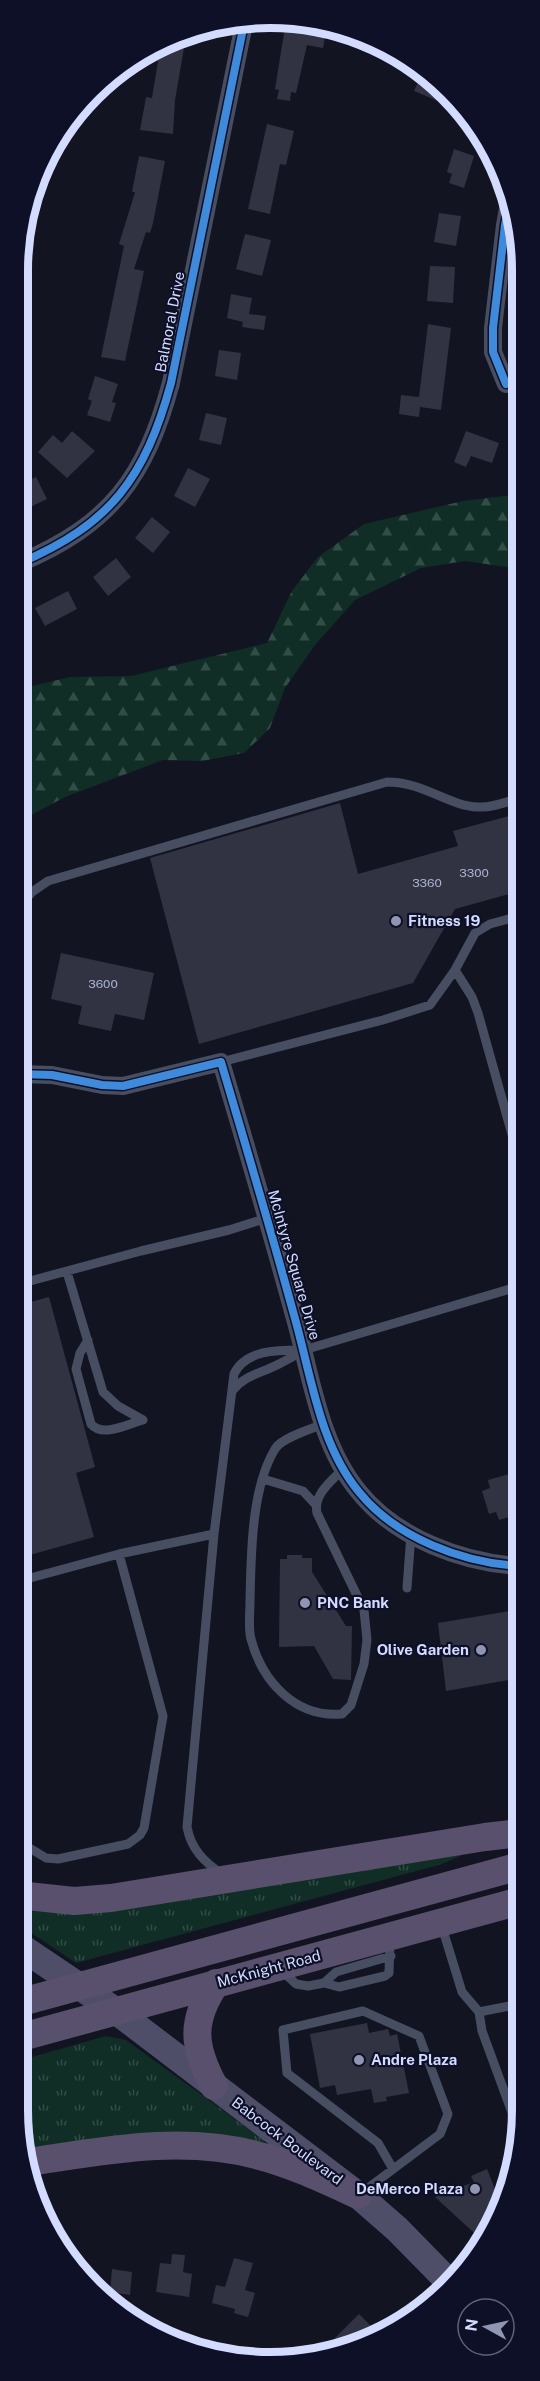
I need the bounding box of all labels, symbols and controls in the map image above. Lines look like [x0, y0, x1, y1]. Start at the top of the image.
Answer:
street label: Balmoral Drive [151, 270, 188, 374]
house number: 3300 [459, 866, 489, 880]
house number: 3360 [412, 876, 442, 890]
place label: Fitness 19 [408, 912, 480, 929]
marker: Fitness 19 [389, 914, 403, 928]
house number: 3600 [88, 977, 118, 991]
street label: McIntyre Square Drive [265, 1188, 324, 1342]
place label: PNC Bank [317, 1594, 389, 1611]
marker: PNC Bank [298, 1596, 312, 1610]
place label: Olive Garden [377, 1641, 469, 1658]
marker: Olive Garden [474, 1643, 488, 1657]
street label: McKnight Road [215, 1947, 322, 1991]
place label: Andre Plaza [371, 2051, 457, 2068]
marker: Andre Plaza [352, 2053, 366, 2067]
street label: Babcock Boulevard [229, 2093, 346, 2188]
place label: DeMerco Plaza [356, 2180, 463, 2197]
marker: DeMerco Plaza [468, 2182, 482, 2196]
north arrow [456, 2297, 516, 2357]
text: N [461, 2317, 482, 2333]

